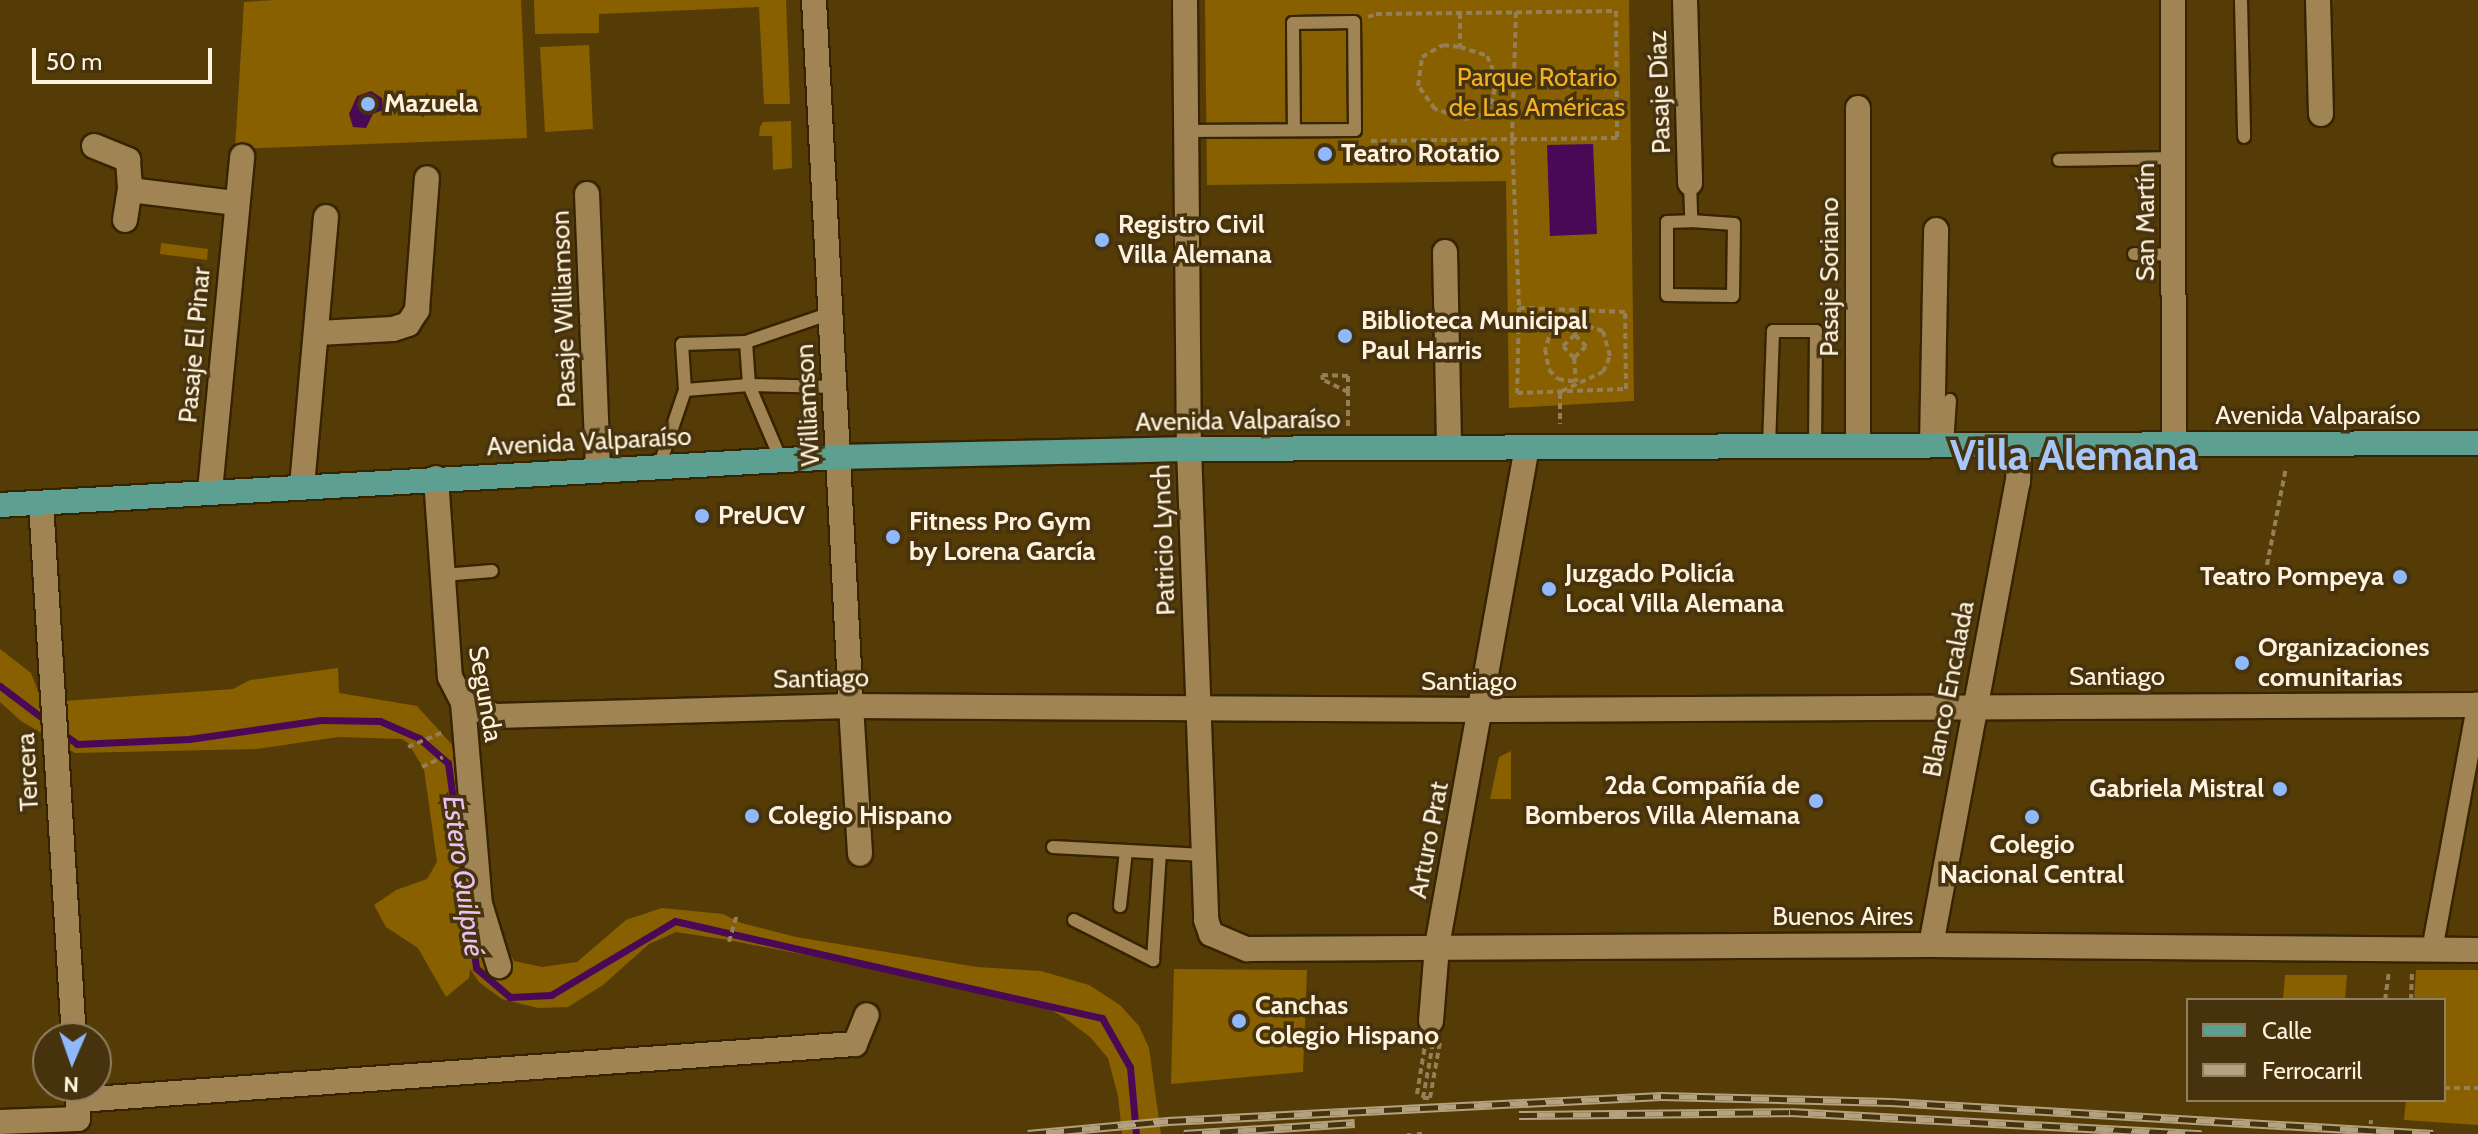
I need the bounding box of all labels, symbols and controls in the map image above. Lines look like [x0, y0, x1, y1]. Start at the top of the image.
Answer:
street label: Pasaje Díaz [1642, 30, 1678, 154]
scale bar [36, 32, 216, 82]
text: 50 m [46, 47, 102, 76]
park label: Parque Rotario de Las Américas [1449, 62, 1625, 124]
place label: Mazuela [384, 88, 478, 120]
marker: Mazuela [359, 95, 377, 113]
place label: Teatro Rotatio [1341, 138, 1500, 170]
marker: Teatro Rotatio [1316, 145, 1334, 163]
street label: San Martín [2130, 163, 2162, 281]
street label: Pasaje Soriano [1814, 197, 1846, 357]
place label: Registro Civil Villa Alemana [1118, 209, 1272, 270]
street label: Pasaje Williamson [545, 210, 583, 408]
marker: Registro Civil Villa Alemana [1093, 231, 1111, 249]
street label: Pasaje El Pinar [173, 266, 217, 424]
place label: Biblioteca Municipal Paul Harris [1361, 305, 1588, 366]
marker: Biblioteca Municipal Paul Harris [1336, 327, 1354, 345]
street label: Williamson [789, 343, 827, 467]
street label: Avenida Valparaíso [2215, 400, 2421, 432]
street label: Avenida Valparaíso [1135, 404, 1341, 438]
street label: Avenida Valparaíso [486, 421, 692, 463]
district label: Villa Alemana [1950, 430, 2198, 480]
street label: Patricio Lynch [1146, 464, 1182, 616]
place label: PreUCV [718, 500, 805, 532]
place label: Fitness Pro Gym by Lorena García [909, 506, 1095, 568]
marker: PreUCV [693, 507, 711, 525]
marker: Fitness Pro Gym by Lorena García [884, 528, 902, 546]
place label: Juzgado Policía Local Villa Alemana [1565, 558, 1784, 620]
place label: Teatro Pompeya [2200, 561, 2384, 593]
marker: Teatro Pompeya [2391, 568, 2409, 586]
marker: Juzgado Policía Local Villa Alemana [1540, 580, 1558, 598]
street label: Blanco Encalada [1917, 598, 1981, 780]
place label: Organizaciones comunitarias [2258, 632, 2429, 694]
street label: Segunda [461, 644, 509, 744]
marker: Organizaciones comunitarias [2233, 654, 2251, 672]
street label: Santiago [2069, 661, 2165, 693]
street label: Santiago [773, 663, 869, 695]
street label: Santiago [1421, 666, 1517, 698]
street label: Tercera [10, 732, 46, 812]
place label: 2da Compañía de Bomberos Villa Alemana [1524, 770, 1800, 832]
place label: Gabriela Mistral [2089, 773, 2264, 805]
street label: Arturo Prat [1402, 779, 1456, 901]
marker: Gabriela Mistral [2271, 780, 2289, 798]
marker: 2da Compañía de Bomberos Villa Alemana [1807, 792, 1825, 810]
water label: Estero Quilpué [436, 793, 492, 959]
place label: Colegio Hispano [768, 800, 952, 832]
marker: Colegio Hispano [743, 807, 761, 825]
marker: Colegio Nacional Central [2023, 808, 2041, 826]
place label: Colegio Nacional Central [1940, 829, 2124, 890]
street label: Buenos Aires [1772, 901, 1914, 933]
place label: Canchas Colegio Hispano [1255, 990, 1439, 1052]
legend [2186, 998, 2446, 1102]
marker: Canchas Colegio Hispano [1230, 1012, 1248, 1030]
text: Calle [2262, 1016, 2312, 1045]
north arrow [32, 1022, 112, 1102]
text: Ferrocarril [2262, 1056, 2362, 1085]
text: N [63, 1071, 79, 1098]

